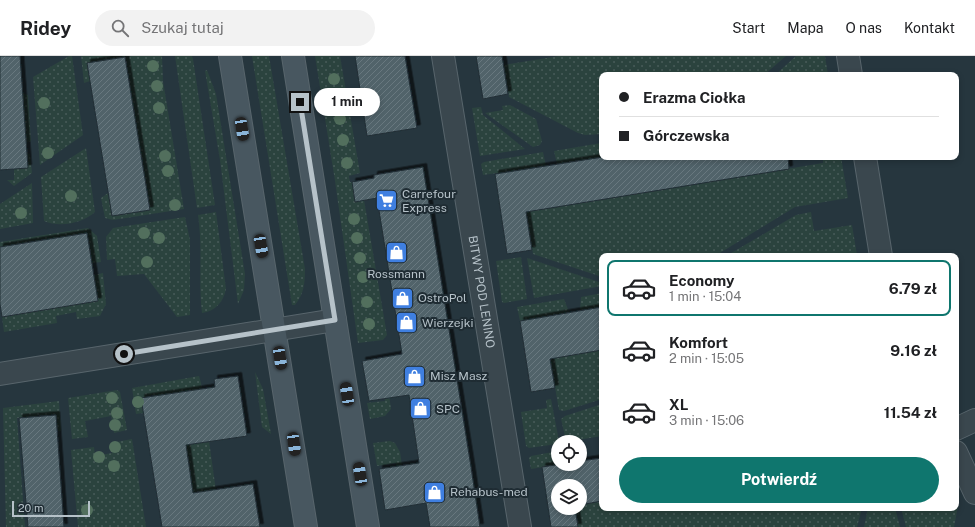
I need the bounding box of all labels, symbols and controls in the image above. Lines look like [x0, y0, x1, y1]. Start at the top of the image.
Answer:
search box [95, 10, 375, 46]
text: Ridey [20, 17, 71, 39]
icon: search [109, 17, 131, 39]
text: Szukaj tutaj [141, 19, 224, 36]
text: Start [732, 20, 765, 36]
text: Mapa [787, 20, 823, 36]
text: O nas [845, 20, 882, 36]
text: Kontakt [904, 20, 955, 36]
callout: 1 min [314, 88, 380, 116]
text: Erazma Ciołka [643, 89, 745, 106]
route end [291, 93, 309, 111]
text: 1 min [331, 94, 363, 109]
car [234, 116, 250, 142]
text: Górczewska [643, 127, 729, 144]
place label: Carrefour Express [402, 187, 456, 215]
supermarket icon: Carrefour Express [374, 188, 400, 214]
car [253, 233, 269, 259]
street label: BITWY POD LENINO [465, 235, 498, 349]
shop icon: Rossmann [383, 240, 409, 266]
place label: Rossmann [367, 267, 425, 281]
icon: car [621, 270, 657, 306]
text: Economy [669, 272, 734, 289]
text: 6.79 zł [889, 280, 937, 297]
shop icon: OstroPol [390, 285, 416, 311]
text: 1 min · 15:04 [669, 289, 741, 304]
place label: OstroPol [418, 291, 467, 305]
shop icon: Wierzejki [394, 310, 420, 336]
place label: Wierzejki [422, 316, 473, 330]
icon: car [621, 332, 657, 368]
text: Komfort [669, 334, 728, 351]
text: 9.16 zł [890, 342, 937, 359]
route start [115, 345, 133, 363]
car [272, 345, 288, 371]
text: 2 min · 15:05 [669, 351, 744, 366]
shop icon: Misz Masz [402, 363, 428, 389]
place label: Misz Masz [430, 369, 488, 383]
car [339, 381, 355, 407]
icon: car [621, 394, 657, 430]
shop icon: SPC [407, 396, 433, 422]
text: XL [669, 396, 688, 413]
place label: SPC [436, 402, 460, 416]
text: 11.54 zł [884, 404, 937, 421]
text: 3 min · 15:06 [669, 413, 744, 428]
car [286, 431, 302, 457]
map controls [551, 435, 587, 515]
button: locate [551, 435, 587, 471]
button: Potwierdź [619, 457, 939, 503]
car [352, 461, 368, 487]
shop icon: Rehabus-med [422, 479, 448, 505]
button: layers [551, 479, 587, 515]
place label: Rehabus-med [450, 485, 528, 499]
scale bar [12, 499, 90, 518]
text: 20 m [18, 502, 43, 514]

